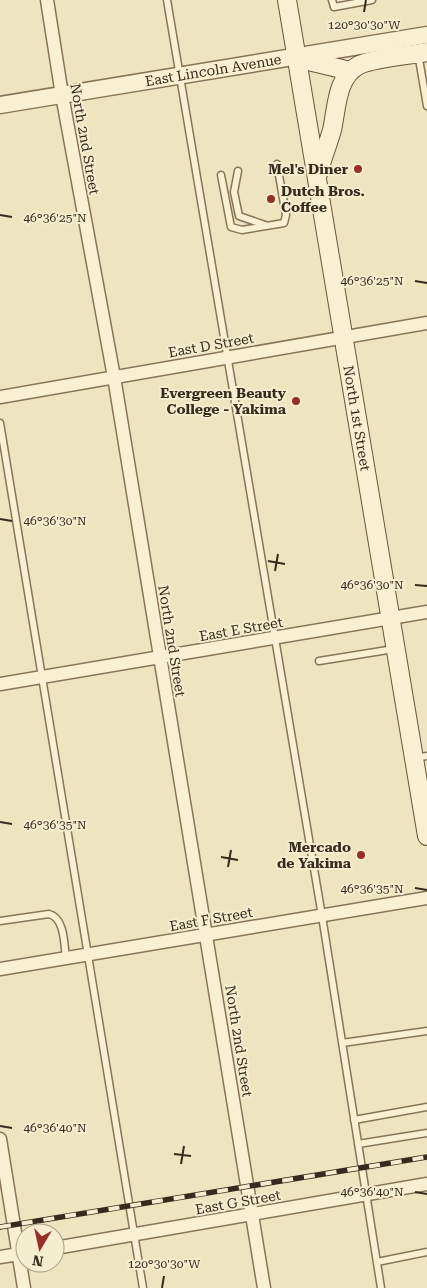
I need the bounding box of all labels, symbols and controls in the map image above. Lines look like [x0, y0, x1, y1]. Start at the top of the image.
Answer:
text: 120°30'30"W [328, 18, 401, 32]
street label: East Lincoln Avenue [144, 51, 283, 89]
street label: North 2nd Street [67, 82, 103, 196]
place label: Mel's Diner [268, 161, 349, 177]
marker: Mel's Diner [352, 163, 364, 175]
place label: Dutch Bros. Coffee [281, 183, 365, 215]
marker: Dutch Bros. Coffee [265, 193, 277, 205]
text: 46°36'25"N [23, 211, 87, 225]
text: 46°36'25"N [340, 274, 404, 288]
street label: East D Street [167, 330, 255, 360]
street label: North 1st Street [340, 364, 374, 472]
place label: Evergreen Beauty College - Yakima [160, 385, 287, 417]
marker: Evergreen Beauty College - Yakima [290, 395, 302, 407]
text: 46°36'30"N [23, 514, 87, 528]
text: 46°36'30"N [340, 578, 404, 592]
street label: North 2nd Street [155, 584, 189, 698]
street label: East E Street [198, 614, 284, 644]
text: 46°36'35"N [23, 818, 87, 832]
place label: Mercado de Yakima [277, 839, 352, 871]
marker: Mercado de Yakima [355, 849, 367, 861]
text: 46°36'35"N [340, 882, 404, 896]
street label: East F Street [168, 904, 254, 934]
street label: North 2nd Street [222, 984, 256, 1098]
text: 46°36'40"N [23, 1121, 87, 1135]
text: 46°36'40"N [340, 1185, 404, 1199]
street label: East G Street [194, 1187, 282, 1217]
north arrow [15, 1223, 65, 1273]
text: N [31, 1252, 45, 1270]
text: 120°30'30"W [128, 1257, 201, 1271]

